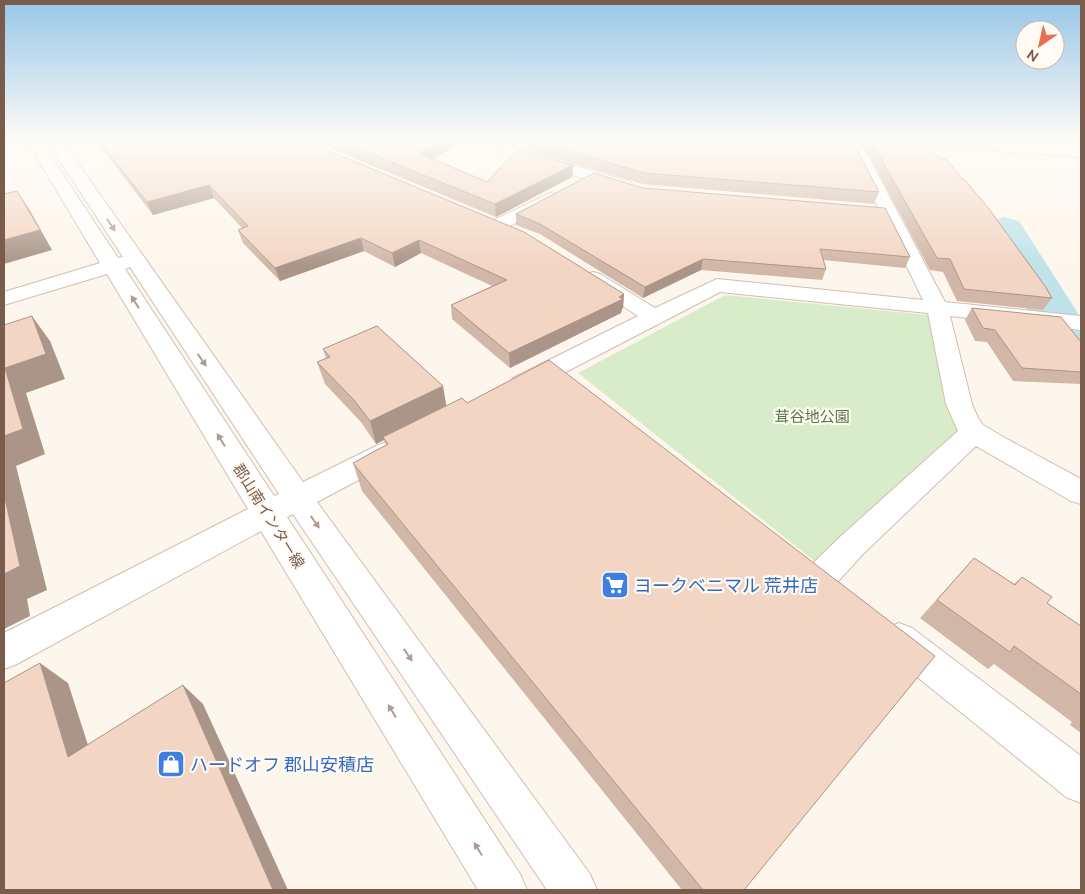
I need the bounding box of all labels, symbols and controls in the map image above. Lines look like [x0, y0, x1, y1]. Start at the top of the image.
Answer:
north arrow [1015, 20, 1065, 70]
text: N [1024, 46, 1042, 65]
one-way arrow [106, 219, 115, 232]
one-way arrow [131, 296, 140, 309]
one-way arrow [197, 353, 207, 366]
park label: 茸谷地公園 [774, 408, 850, 425]
one-way arrow [217, 434, 226, 447]
street label: 郡山南インター線 [230, 461, 308, 571]
one-way arrow [310, 515, 320, 529]
supermarket icon: ヨークベニマル 荒井店 [600, 570, 630, 600]
place label: ヨークベニマル 荒井店 [634, 575, 818, 595]
one-way arrow [403, 648, 413, 662]
one-way arrow [387, 704, 396, 718]
shop icon: ハードオフ 郡山安積店 [156, 749, 186, 779]
place label: ハードオフ 郡山安積店 [190, 754, 374, 774]
one-way arrow [473, 842, 482, 855]

